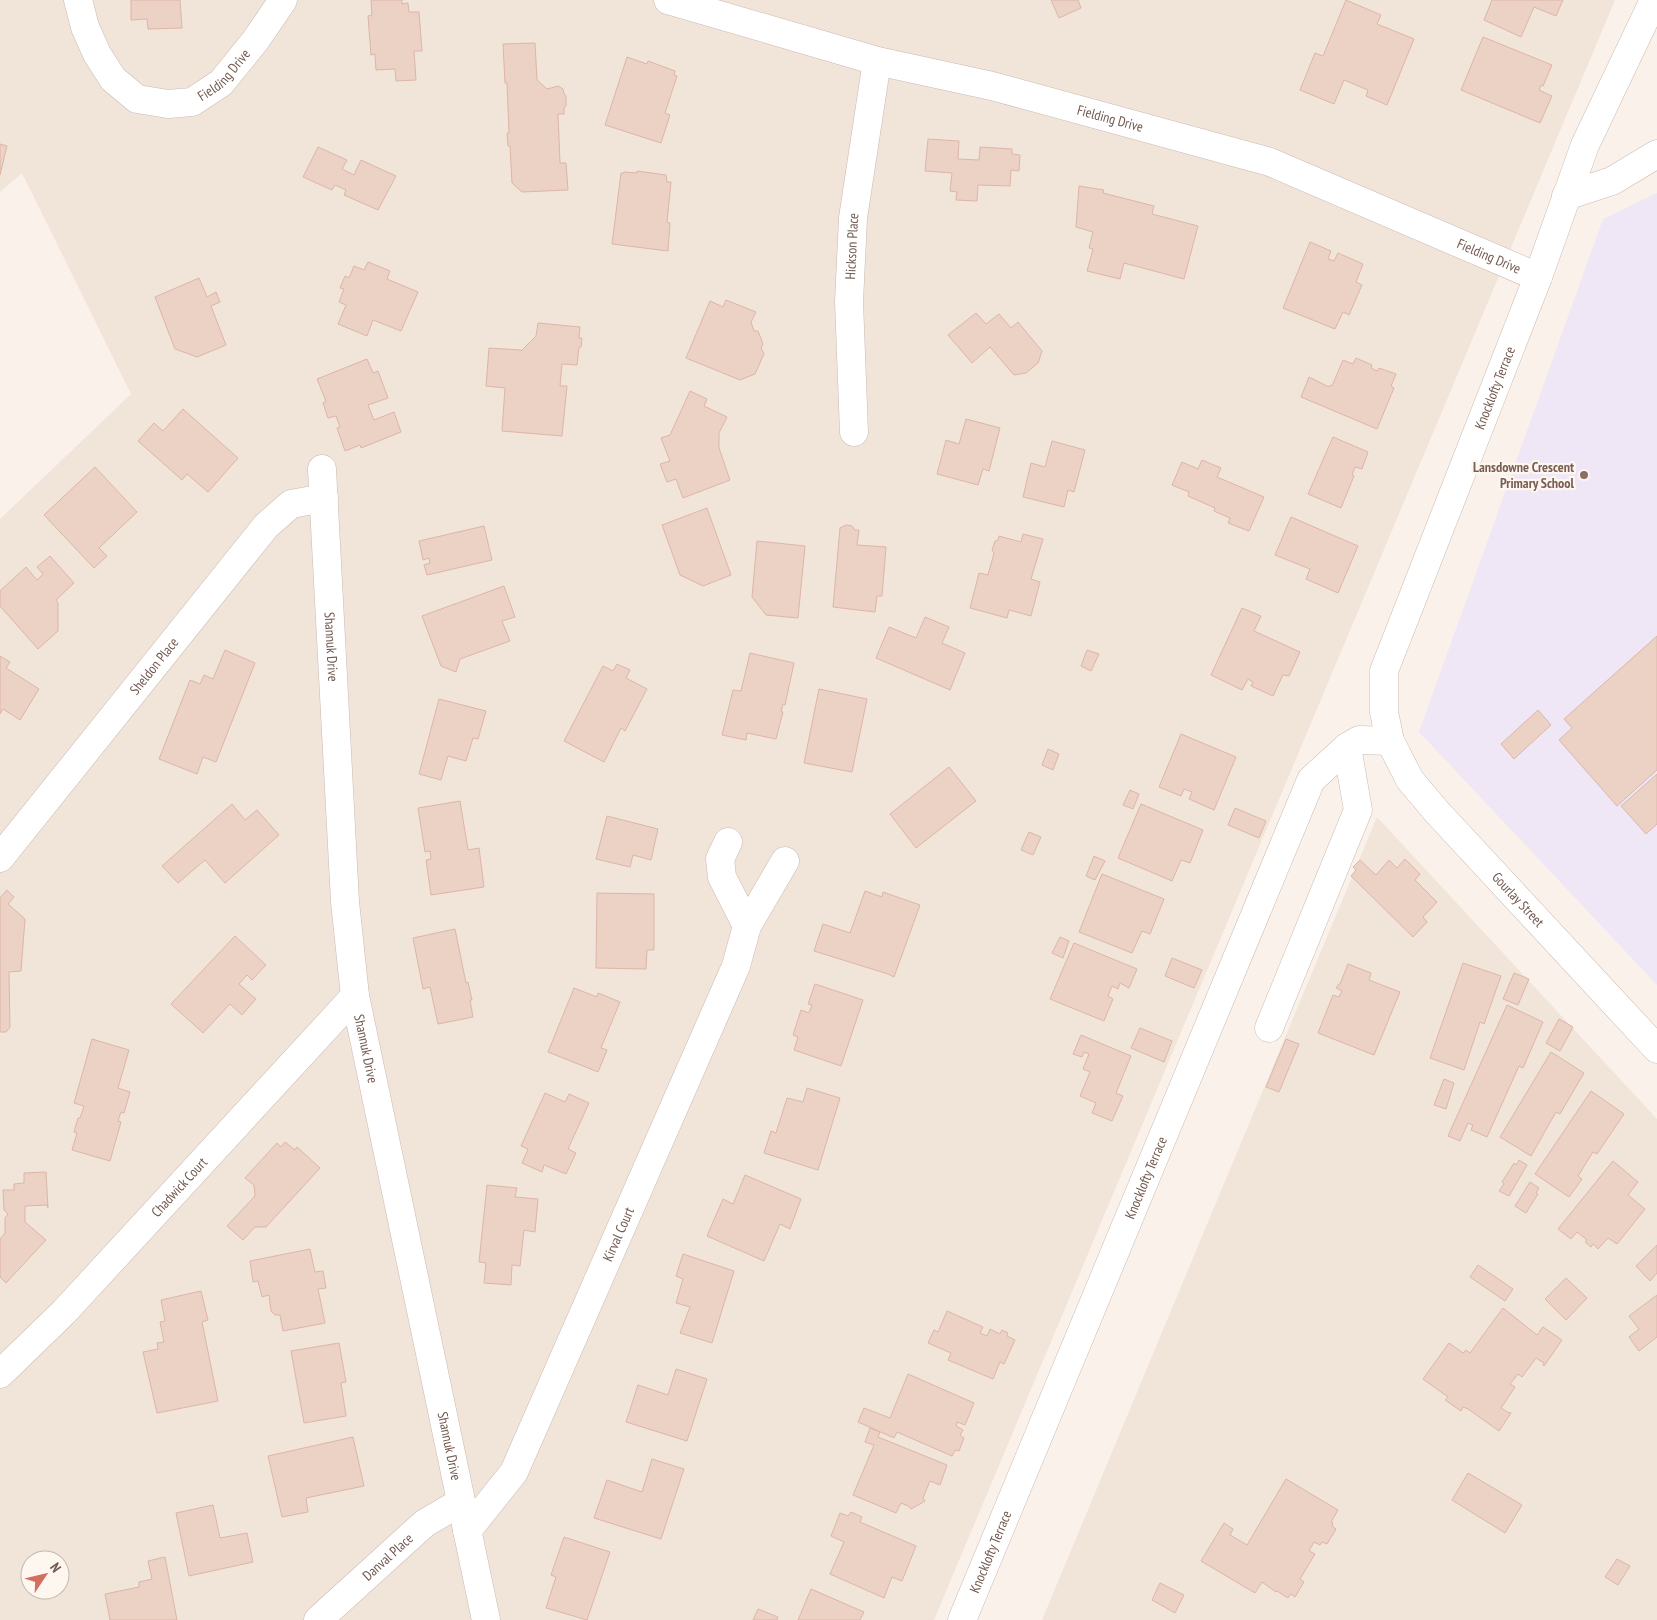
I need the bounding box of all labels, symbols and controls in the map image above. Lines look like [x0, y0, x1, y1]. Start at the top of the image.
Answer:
street label: Fielding Drive [194, 45, 254, 105]
street label: Fielding Drive [1075, 101, 1145, 136]
street label: Hickson Place [841, 211, 863, 280]
street label: Fielding Drive [1454, 234, 1524, 278]
street label: Knocklofty Terrace [1470, 344, 1519, 432]
place label: Lansdowne Crescent Primary School [1473, 458, 1575, 492]
marker: Lansdowne Crescent Primary School [1578, 469, 1590, 481]
street label: Shannuk Drive [321, 611, 342, 682]
street label: Sheldon Place [125, 634, 182, 698]
street label: Gourlay Street [1488, 868, 1548, 931]
street label: Shannuk Drive [350, 1013, 382, 1085]
street label: Knocklofty Terrace [1121, 1134, 1171, 1222]
street label: Chadwick Court [147, 1153, 211, 1221]
street label: Kirval Court [599, 1204, 638, 1264]
street label: Shannuk Drive [434, 1410, 465, 1482]
street label: Knocklofty Terrace [965, 1508, 1016, 1596]
street label: Danval Place [359, 1529, 417, 1584]
north arrow [20, 1550, 70, 1600]
text: N [46, 1559, 65, 1576]

